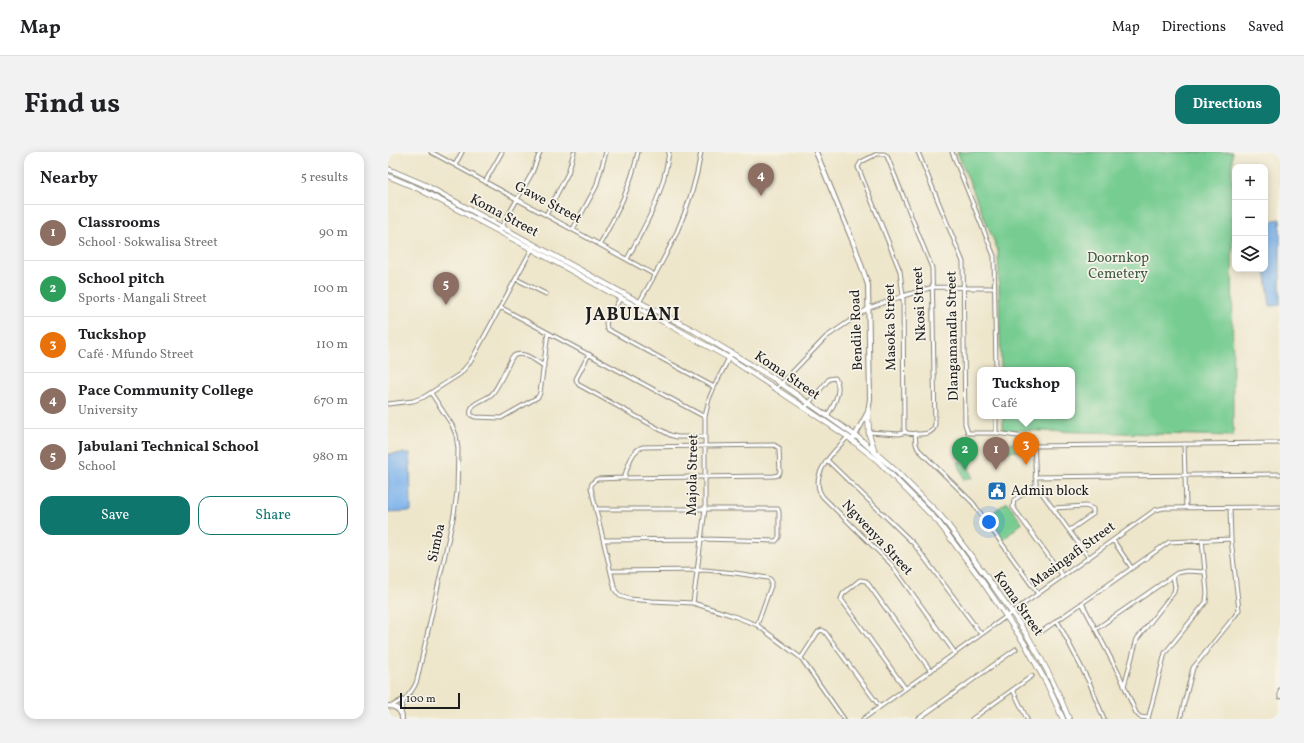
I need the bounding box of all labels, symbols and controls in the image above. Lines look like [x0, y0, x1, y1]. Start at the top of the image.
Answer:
text: Map [20, 15, 61, 41]
text: Map [1112, 18, 1140, 37]
text: Directions [1162, 18, 1226, 37]
text: Saved [1248, 18, 1284, 37]
text: Find us [24, 85, 120, 124]
button: Directions [1175, 85, 1280, 124]
pin: 4 [748, 163, 774, 196]
map controls [1232, 164, 1268, 272]
button: + [1232, 164, 1268, 200]
text: Nearby [40, 167, 98, 190]
text: 5 results [301, 169, 348, 187]
street label: Gawe Street [511, 177, 585, 229]
street label: Koma Street [466, 190, 542, 242]
button: − [1232, 200, 1268, 236]
text: Classrooms [78, 213, 160, 234]
text: 1 [50, 224, 56, 242]
text: 90 m [319, 224, 348, 242]
text: School · Sokwalisa Street [78, 234, 218, 252]
button: layers [1232, 236, 1268, 272]
park label: Doornkop Cemetery [1087, 249, 1149, 284]
street label: Nkosi Street [909, 266, 931, 342]
text: School pitch [78, 269, 165, 290]
street label: Dlangamandla Street [942, 271, 964, 401]
pin: 5 [433, 272, 459, 305]
text: 2 [50, 280, 56, 298]
text: 100 m [313, 280, 348, 298]
street label: Masoka Street [881, 283, 901, 371]
street label: Bendile Road [846, 289, 868, 371]
text: Sports · Mangali Street [78, 290, 207, 308]
district label: JABULANI [584, 303, 681, 328]
text: Tuckshop [78, 325, 146, 346]
text: 3 [50, 336, 56, 354]
text: 110 m [316, 336, 348, 354]
text: Café · Mfundo Street [78, 346, 194, 364]
street label: Koma Street [750, 347, 824, 405]
popup [977, 367, 1075, 419]
text: Tuckshop [992, 374, 1060, 395]
text: Pace Community College [78, 381, 253, 402]
text: 4 [49, 392, 57, 410]
text: 670 m [314, 392, 348, 410]
text: Café [992, 395, 1018, 413]
text: University [78, 402, 138, 420]
pin: 3 [1013, 432, 1039, 465]
street label: Majola Street [683, 434, 703, 516]
text: Jabulani Technical School [78, 437, 259, 458]
pin: 2 [952, 437, 978, 470]
pin: 1 [983, 437, 1009, 470]
text: 5 [50, 448, 56, 466]
text: 980 m [313, 448, 348, 466]
text: School [78, 458, 116, 476]
public building icon: Admin block [986, 480, 1008, 502]
place label: Admin block [1011, 482, 1089, 501]
button: Save [40, 496, 190, 535]
button: Share [198, 496, 348, 535]
street label: Ngwenya Street [837, 496, 917, 580]
your location [979, 512, 999, 532]
street label: Masingafi Street [1027, 518, 1119, 592]
street label: Simba [424, 522, 450, 564]
street label: Koma Street [989, 568, 1047, 640]
scale bar [400, 691, 460, 710]
text: 100 m [406, 692, 436, 707]

